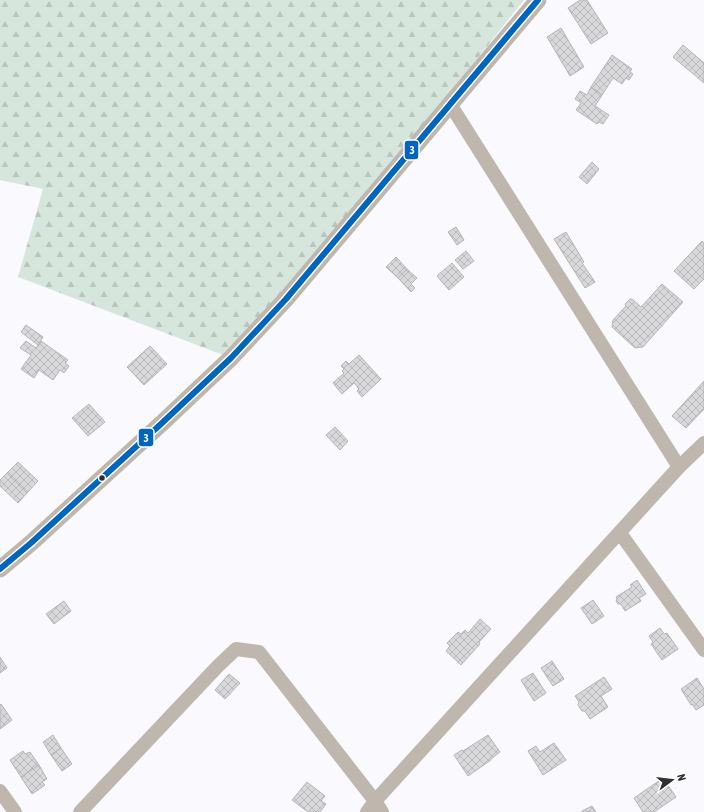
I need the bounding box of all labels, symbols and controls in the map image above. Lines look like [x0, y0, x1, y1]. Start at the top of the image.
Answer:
line badge: 3 [404, 140, 419, 160]
text: 3 [409, 144, 415, 156]
line badge: 3 [138, 428, 154, 447]
text: 3 [143, 432, 149, 444]
unlabelled marker [97, 473, 107, 483]
north arrow [652, 760, 692, 800]
text: N [675, 773, 688, 782]

